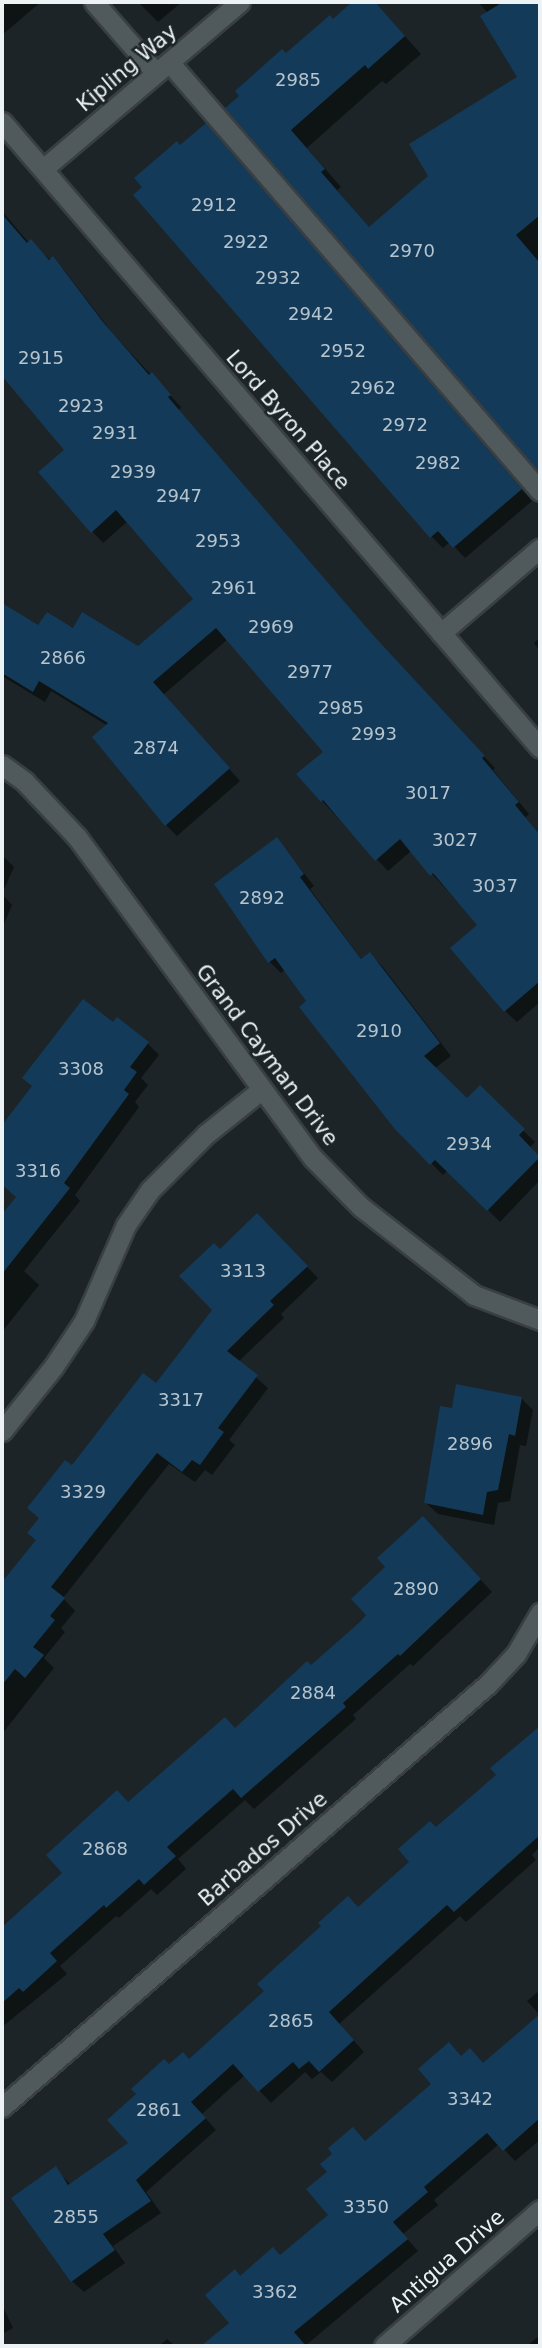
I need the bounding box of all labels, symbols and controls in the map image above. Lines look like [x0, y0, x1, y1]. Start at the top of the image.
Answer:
street label: Kipling Way [72, 19, 182, 117]
house number: 2985 [275, 69, 321, 91]
house number: 2912 [191, 194, 237, 216]
house number: 2922 [223, 231, 269, 253]
house number: 2970 [389, 240, 435, 262]
house number: 2932 [255, 267, 301, 289]
house number: 2942 [288, 303, 334, 325]
house number: 2952 [320, 340, 366, 362]
street label: Lord Byron Place [221, 345, 355, 495]
house number: 2915 [18, 347, 64, 369]
house number: 2962 [350, 377, 396, 399]
house number: 2923 [58, 395, 104, 417]
house number: 2972 [382, 414, 428, 436]
house number: 2931 [92, 422, 138, 444]
house number: 2982 [415, 452, 461, 474]
house number: 2939 [110, 461, 156, 483]
house number: 2947 [156, 485, 202, 507]
house number: 2953 [195, 530, 241, 552]
house number: 2961 [211, 577, 257, 599]
house number: 2969 [248, 616, 294, 638]
house number: 2866 [40, 647, 86, 669]
house number: 2977 [287, 661, 333, 683]
house number: 2985 [318, 697, 364, 719]
house number: 2993 [351, 723, 397, 745]
house number: 2874 [133, 737, 179, 759]
house number: 3017 [405, 782, 451, 804]
house number: 3027 [432, 829, 478, 851]
house number: 3037 [472, 875, 518, 897]
house number: 2892 [239, 887, 285, 909]
street label: Grand Cayman Drive [191, 959, 343, 1151]
house number: 2910 [356, 1020, 402, 1042]
house number: 3308 [58, 1058, 104, 1080]
house number: 2934 [446, 1133, 492, 1155]
house number: 3316 [15, 1160, 61, 1182]
house number: 3313 [220, 1260, 266, 1282]
house number: 3317 [158, 1389, 204, 1411]
house number: 2896 [447, 1433, 493, 1455]
house number: 3329 [60, 1481, 106, 1503]
house number: 2890 [393, 1578, 439, 1600]
house number: 2884 [290, 1682, 336, 1704]
street label: Barbados Drive [194, 1786, 332, 1912]
house number: 2868 [82, 1838, 128, 1860]
house number: 2865 [268, 2010, 314, 2032]
house number: 3342 [447, 2088, 493, 2110]
house number: 2861 [136, 2099, 182, 2121]
house number: 3350 [343, 2196, 389, 2218]
street label: Antigua Drive [384, 2204, 510, 2318]
house number: 2855 [53, 2206, 99, 2228]
house number: 3362 [252, 2281, 298, 2303]

